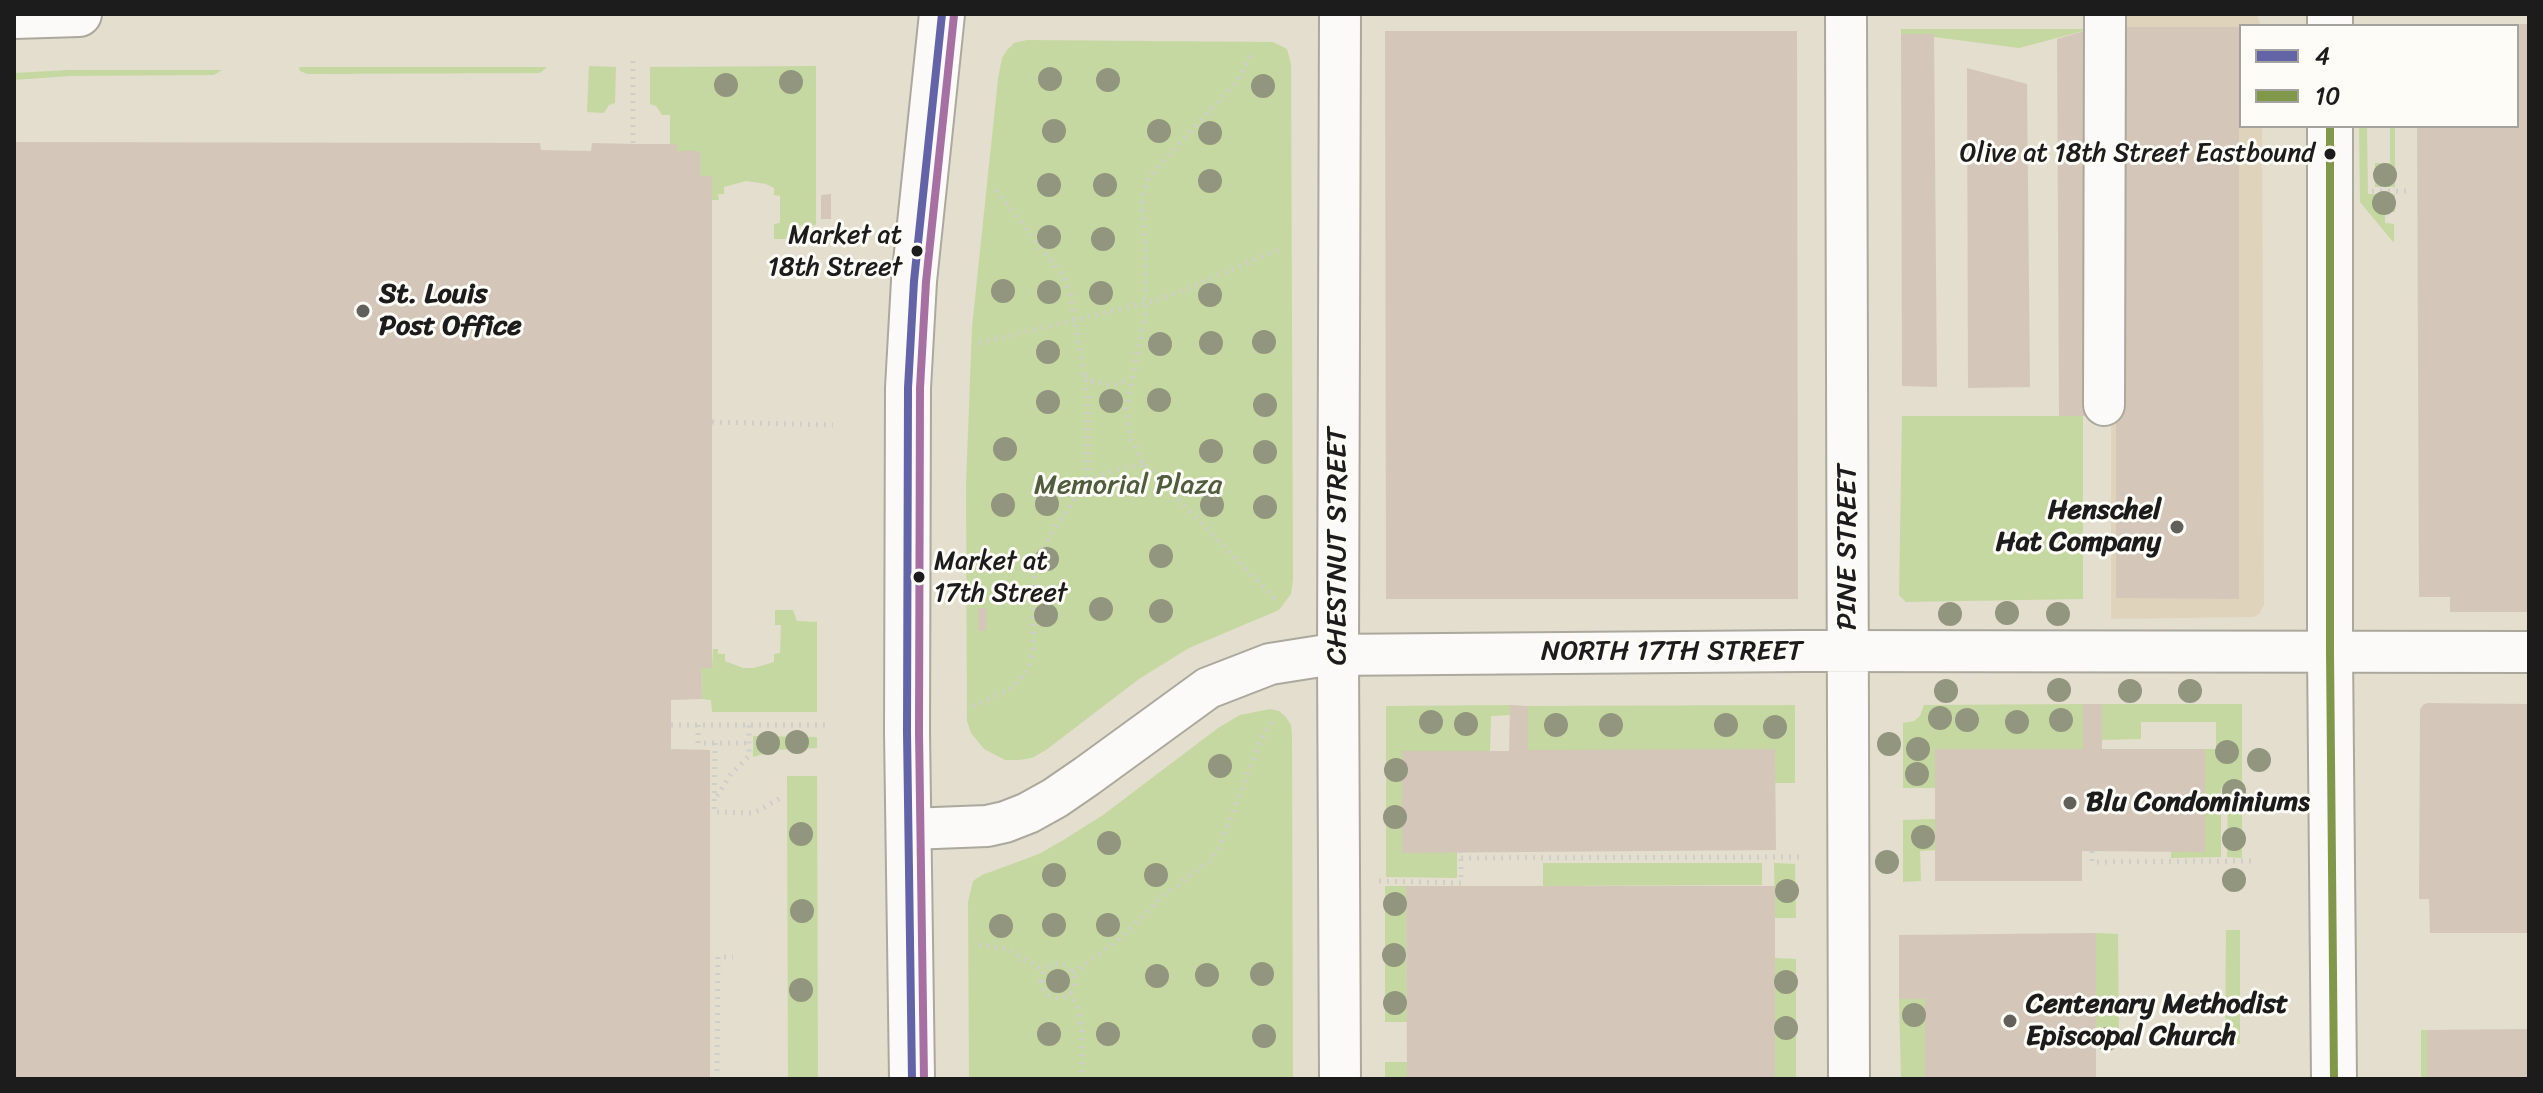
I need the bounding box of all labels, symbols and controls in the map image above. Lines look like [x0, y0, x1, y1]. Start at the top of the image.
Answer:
legend [2239, 24, 2519, 128]
text: 4 [2315, 35, 2330, 77]
text: 10 [2315, 75, 2340, 117]
place label: Olive at 18th Street Eastbound [1960, 138, 2315, 170]
marker: Olive at 18th Street Eastbound [2322, 146, 2338, 162]
place label: Market at 18th Street [768, 220, 902, 282]
marker: Market at 18th Street [909, 243, 925, 259]
place label: St. Louis Post Office [379, 278, 522, 344]
marker: St. Louis Post Office [354, 302, 372, 320]
street label: CHESTNUT STREET [1321, 427, 1355, 665]
street label: PINE STREET [1831, 464, 1865, 630]
park label: Memorial Plaza [1034, 469, 1222, 503]
place label: Henschel Hat Company [1996, 494, 2161, 560]
marker: Henschel Hat Company [2168, 518, 2186, 536]
place label: Market at 17th Street [934, 546, 1067, 608]
marker: Market at 17th Street [911, 569, 927, 585]
street label: NORTH 17TH STREET [1541, 635, 1803, 669]
place label: Blu Condominiums [2086, 786, 2310, 820]
marker: Blu Condominiums [2061, 794, 2079, 812]
place label: Centenary Methodist Episcopal Church [2026, 988, 2288, 1054]
marker: Centenary Methodist Episcopal Church [2001, 1012, 2019, 1030]

